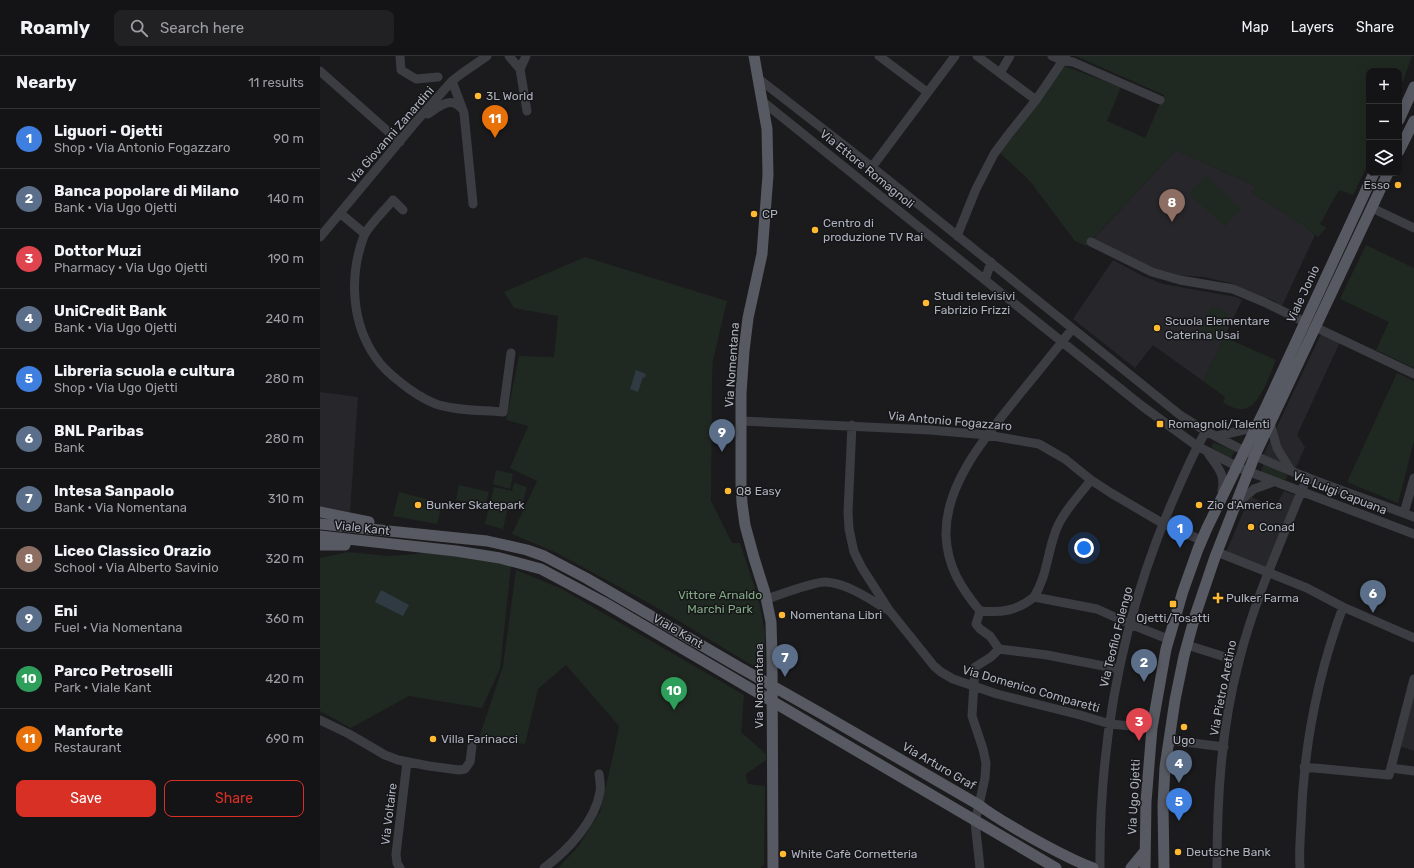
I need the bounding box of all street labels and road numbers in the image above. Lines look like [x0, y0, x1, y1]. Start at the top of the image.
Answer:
street label: Via Giovanni Zanardini [345, 84, 437, 186]
street label: Via Ettore Romagnoli [817, 127, 917, 211]
street label: Viale Jonio [1284, 263, 1322, 325]
street label: Via Nomentana [722, 322, 742, 408]
street label: Via Antonio Fogazzaro [887, 409, 1013, 433]
street label: Via Luigi Capuana [1291, 469, 1389, 517]
street label: Viale Kant [334, 518, 391, 538]
street label: Via Teofilo Folengo [1097, 585, 1135, 689]
street label: Viale Kant [650, 611, 706, 651]
street label: Via Pietro Aretino [1207, 639, 1239, 737]
street label: Via Nomentana [752, 643, 766, 729]
street label: Via Domenico Comparetti [961, 663, 1101, 715]
street label: Via Arturo Graf [900, 739, 979, 793]
street label: Via Ugo Ojetti [1125, 759, 1143, 835]
street label: Via Voltaire [378, 782, 400, 846]

